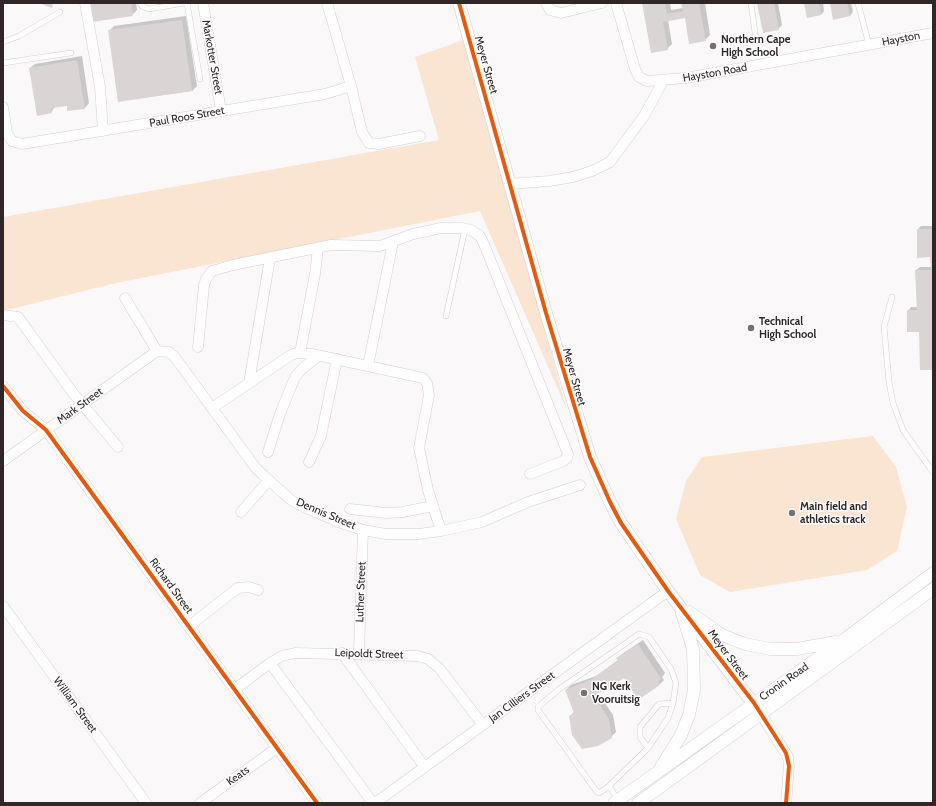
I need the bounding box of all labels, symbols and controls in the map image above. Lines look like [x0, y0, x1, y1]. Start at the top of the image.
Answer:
street label: Markotter Street [199, 19, 225, 95]
street label: Hayston [881, 29, 921, 49]
place label: Northern Cape High School [721, 33, 790, 59]
street label: Meyer Street [471, 34, 501, 96]
marker: Northern Cape High School [708, 41, 718, 51]
street label: Hayston Road [682, 61, 748, 85]
street label: Paul Roos Street [148, 104, 226, 130]
place label: Technical High School [759, 315, 816, 341]
marker: Technical High School [746, 323, 756, 333]
street label: Meyer Street [559, 346, 589, 408]
street label: Mark Street [55, 385, 105, 427]
street label: Dennis Street [294, 496, 358, 532]
place label: Main field and athletics track [800, 500, 867, 526]
marker: Main field and athletics track [787, 508, 797, 518]
street label: Richard Street [146, 556, 196, 616]
street label: Luther Street [353, 561, 369, 623]
street label: Meyer Street [705, 627, 751, 683]
street label: Leipoldt Street [334, 646, 404, 662]
street label: Cronin Road [757, 660, 811, 704]
street label: Jan Cilliers Street [487, 669, 557, 725]
street label: William Street [50, 674, 100, 736]
place label: NG Kerk Vooruitsig [592, 680, 640, 706]
marker: NG Kerk Vooruitsig [579, 688, 589, 698]
street label: Keats [224, 763, 252, 789]

